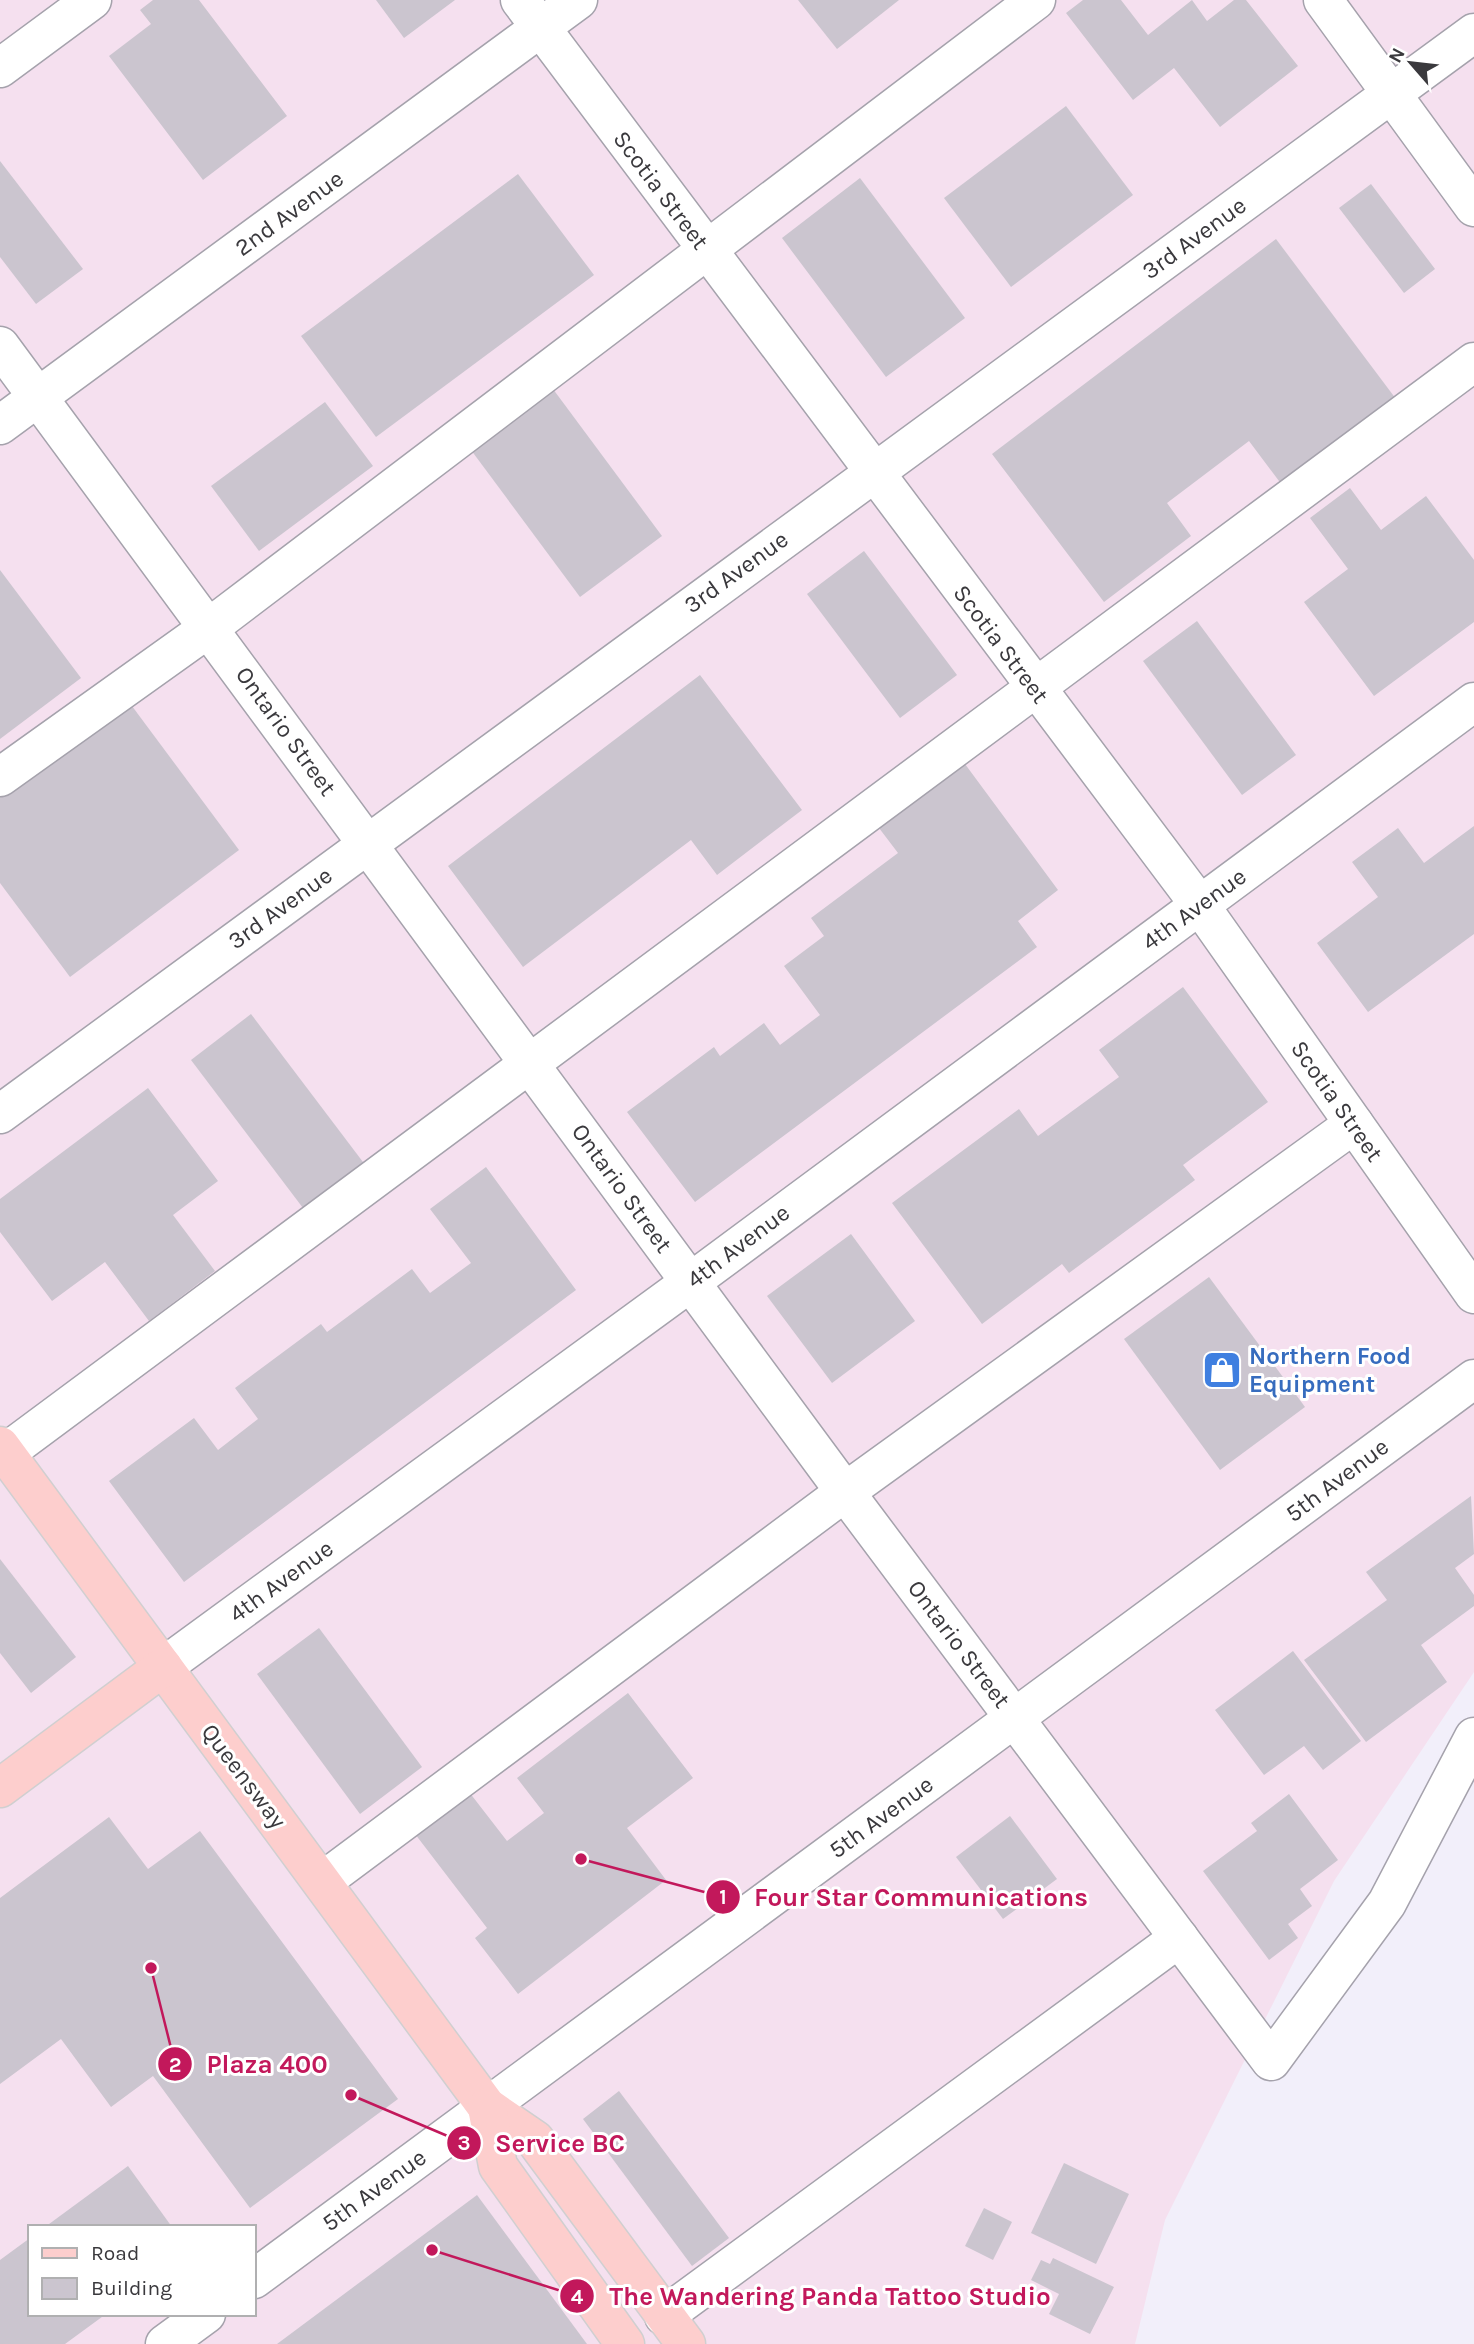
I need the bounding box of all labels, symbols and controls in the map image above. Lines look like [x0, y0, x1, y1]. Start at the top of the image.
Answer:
north arrow [1376, 28, 1446, 98]
text: N [1384, 44, 1410, 67]
street label: Scotia Street [607, 125, 715, 255]
street label: 2nd Avenue [229, 164, 349, 262]
street label: 3rd Avenue [1137, 191, 1251, 285]
street label: 3rd Avenue [679, 525, 793, 619]
street label: Scotia Street [947, 579, 1055, 709]
street label: Ontario Street [230, 661, 342, 801]
street label: 3rd Avenue [223, 861, 337, 955]
street label: 4th Avenue [1137, 862, 1251, 956]
street label: Scotia Street [1285, 1035, 1389, 1167]
street label: Ontario Street [566, 1118, 678, 1258]
street label: 4th Avenue [681, 1198, 795, 1294]
place label: Northern Food Equipment [1249, 1342, 1411, 1398]
shop icon: Northern Food Equipment [1201, 1349, 1243, 1391]
street label: 5th Avenue [1280, 1432, 1394, 1528]
street label: 4th Avenue [224, 1534, 338, 1628]
street label: Ontario Street [902, 1575, 1016, 1713]
street label: Queensway [196, 1718, 292, 1834]
street label: 5th Avenue [824, 1770, 938, 1864]
callout: Four Star Communications [705, 1874, 1102, 1921]
text: Four Star Communications [754, 1882, 1088, 1913]
text: 1 [719, 1885, 727, 1909]
callout: Plaza 400 [157, 2041, 342, 2088]
text: Plaza 400 [206, 2049, 328, 2080]
text: 2 [169, 2053, 181, 2077]
callout: Service BC [446, 2120, 639, 2167]
text: Service BC [495, 2128, 625, 2159]
text: 3 [457, 2131, 471, 2155]
street label: 5th Avenue [317, 2143, 431, 2237]
legend [28, 2225, 256, 2316]
text: Road [91, 2241, 139, 2265]
callout: The Wandering Panda Tattoo Studio [560, 2273, 1064, 2320]
text: Building [91, 2276, 172, 2300]
text: The Wandering Panda Tattoo Studio [609, 2281, 1051, 2312]
text: 4 [571, 2285, 584, 2309]

